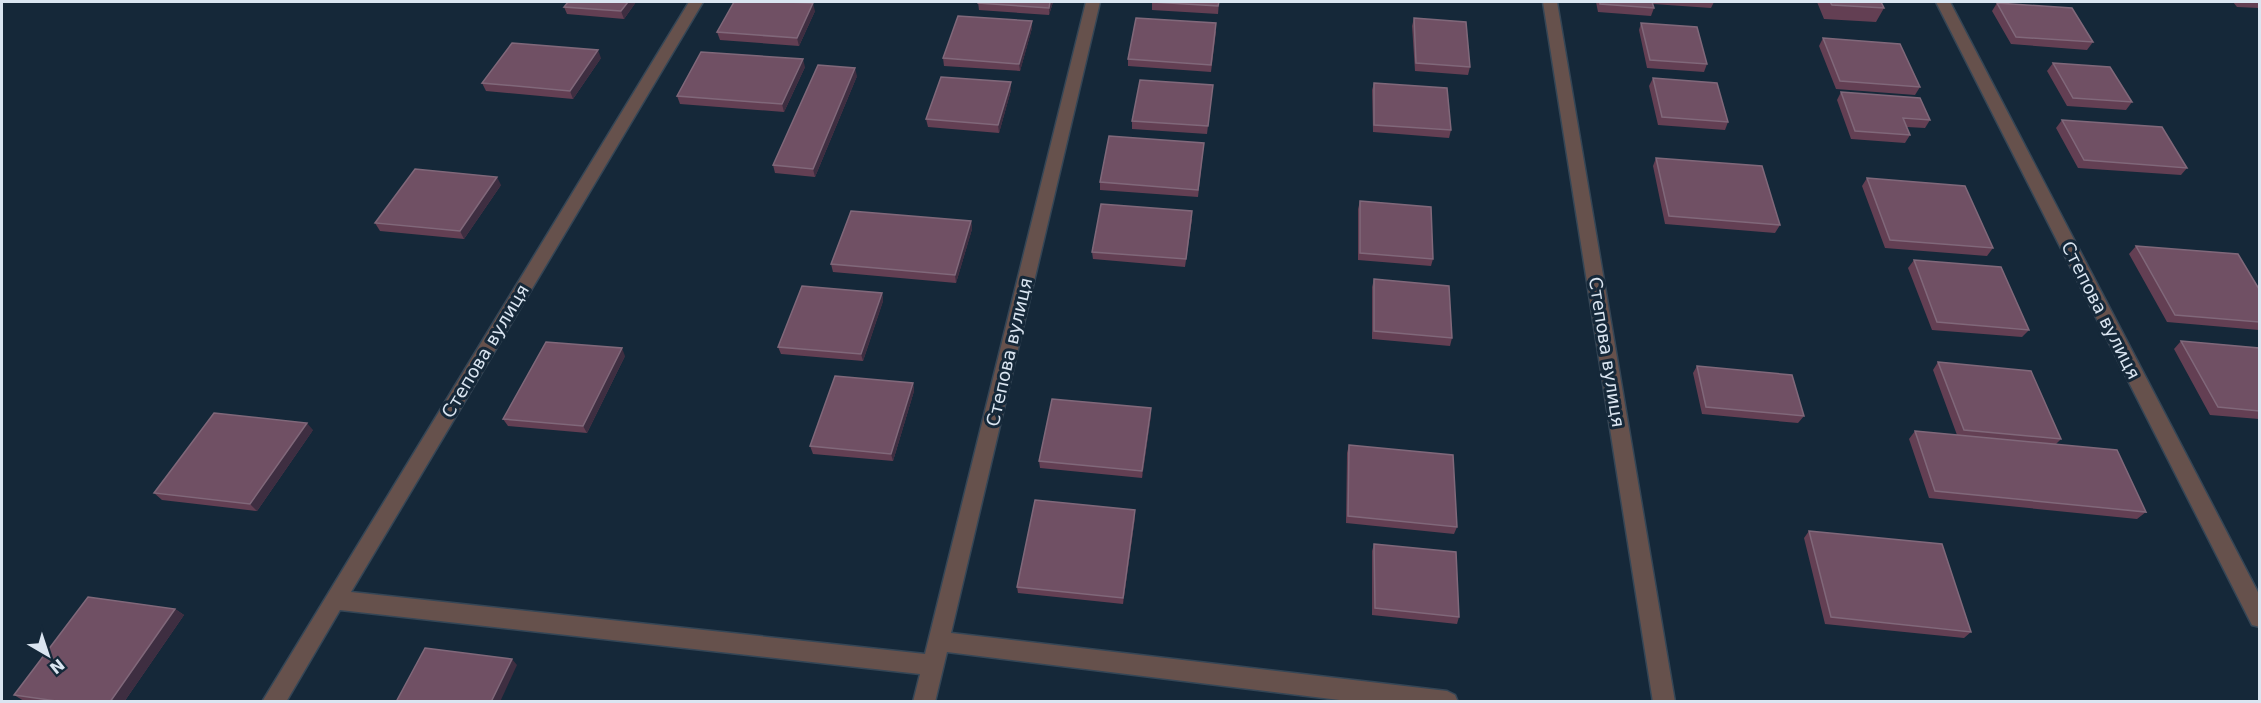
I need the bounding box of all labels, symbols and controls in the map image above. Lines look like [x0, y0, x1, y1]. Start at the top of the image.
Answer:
street label: Степова вулиця [2057, 238, 2145, 382]
street label: Степова вулиця [1585, 275, 1629, 429]
street label: Степова вулиця [982, 276, 1036, 428]
street label: Степова вулиця [437, 281, 533, 421]
north arrow [18, 625, 78, 685]
text: N [46, 655, 68, 678]

